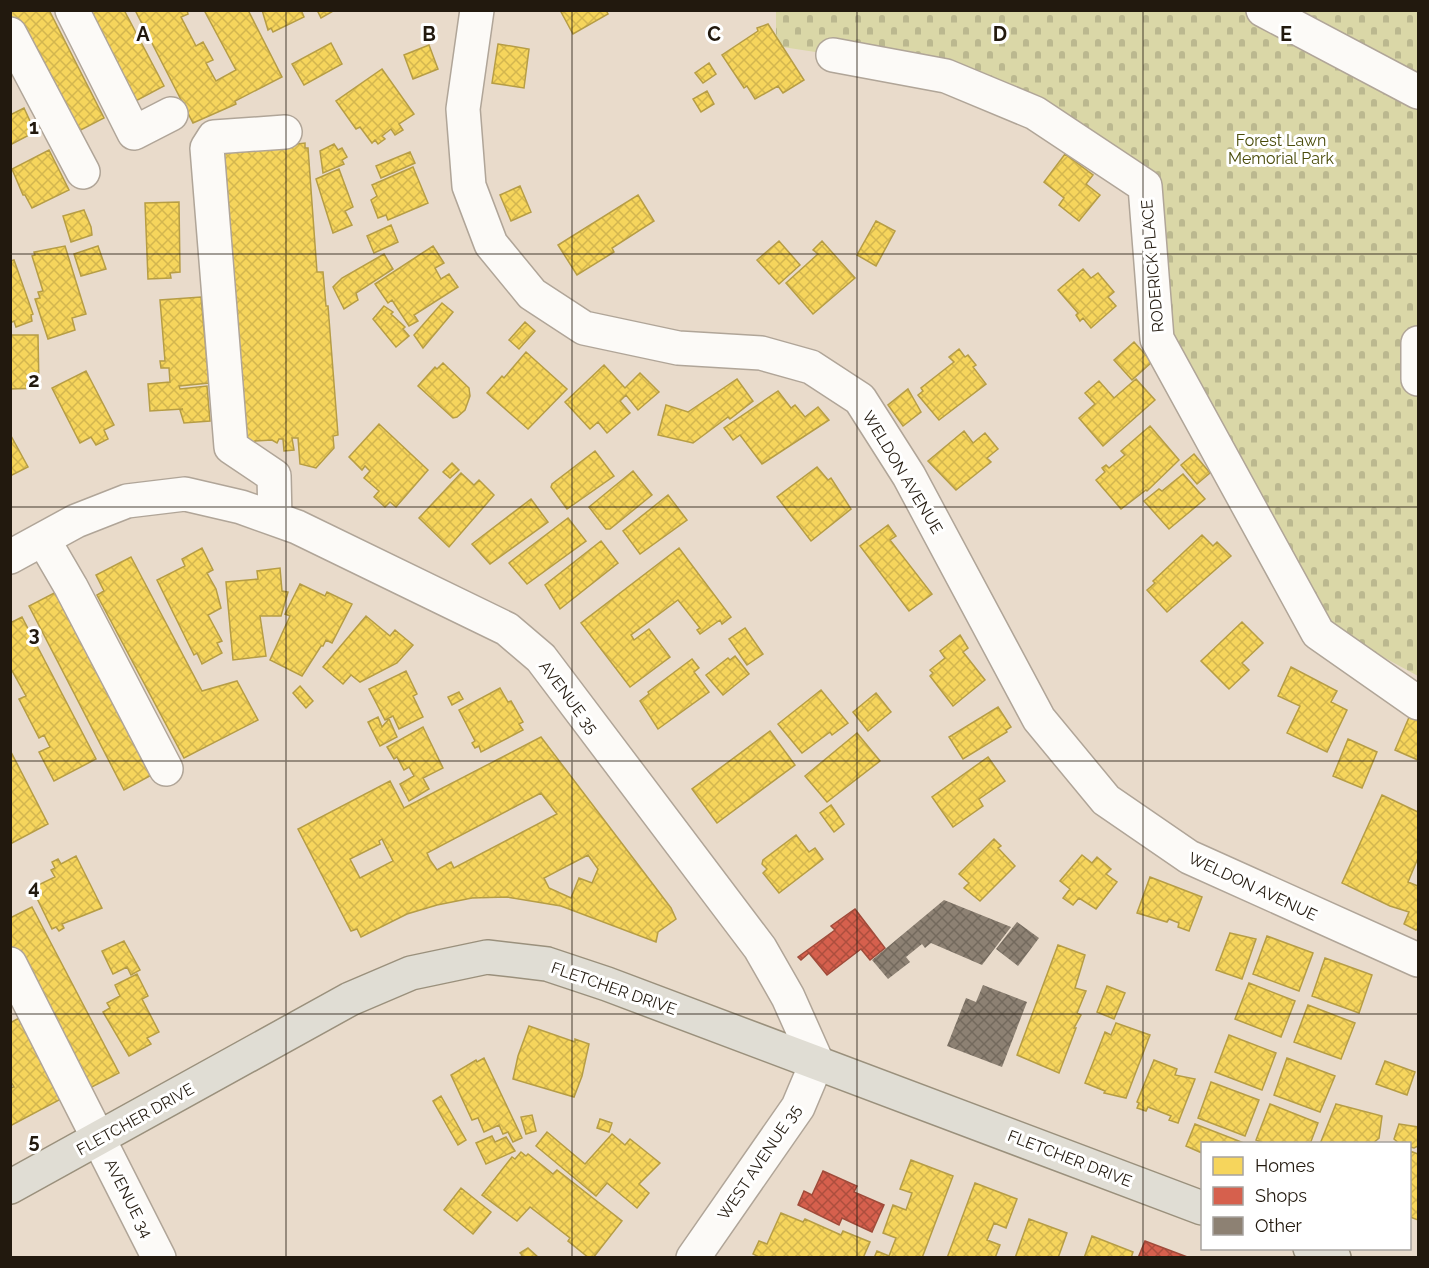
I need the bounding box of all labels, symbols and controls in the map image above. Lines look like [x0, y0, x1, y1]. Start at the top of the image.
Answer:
text: A [136, 22, 150, 46]
text: B [422, 22, 436, 46]
text: C [707, 22, 721, 46]
text: D [993, 22, 1007, 46]
text: E [1280, 22, 1292, 46]
text: 1 [29, 115, 39, 139]
park label: Forest Lawn Memorial Park [1228, 131, 1334, 168]
street label: RODERICK PLACE [1137, 198, 1168, 333]
text: 2 [28, 368, 40, 392]
street label: WELDON AVENUE [858, 407, 947, 537]
text: 3 [28, 622, 40, 646]
street label: AVENUE 35 [535, 657, 602, 738]
street label: WELDON AVENUE [1185, 848, 1320, 925]
text: 4 [28, 875, 40, 899]
street label: FLETCHER DRIVE [549, 958, 679, 1019]
street label: FLETCHER DRIVE [73, 1079, 198, 1160]
street label: WEST AVENUE 35 [714, 1101, 805, 1224]
street label: FLETCHER DRIVE [1005, 1126, 1135, 1191]
text: 5 [28, 1129, 40, 1153]
legend [1201, 1142, 1411, 1250]
text: Homes [1255, 1155, 1315, 1176]
street label: AVENUE 34 [101, 1156, 157, 1241]
text: Shops [1255, 1185, 1307, 1206]
text: Other [1255, 1215, 1303, 1236]

